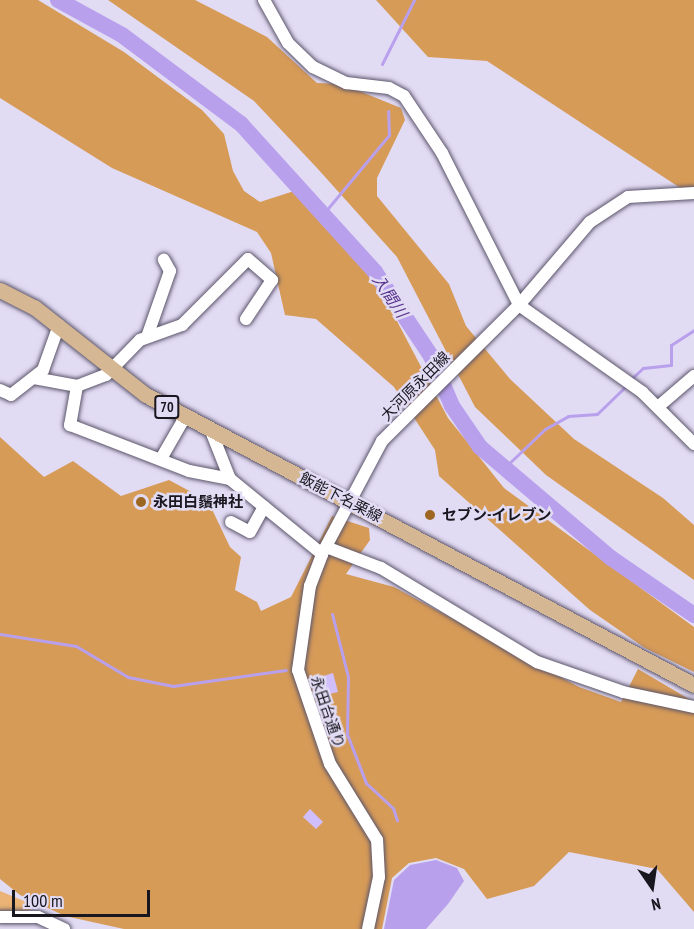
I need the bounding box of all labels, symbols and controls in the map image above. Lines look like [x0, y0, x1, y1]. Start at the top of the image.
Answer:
water label: 入間川 [369, 271, 411, 321]
street label: 大河原永田線 [377, 348, 453, 424]
road number: 70 [154, 396, 180, 418]
street label: 飯能下名栗線 [297, 469, 385, 525]
place label: 永田白鬚神社 [153, 493, 243, 511]
marker: 永田白鬚神社 [134, 495, 148, 509]
place label: セブン-イレブン [442, 506, 551, 524]
marker: セブン-イレブン [423, 508, 437, 522]
street label: 永田台通り [307, 674, 349, 750]
north arrow [622, 857, 682, 917]
scale bar [15, 878, 153, 916]
text: 100 m [23, 889, 63, 912]
text: N [650, 894, 663, 915]

